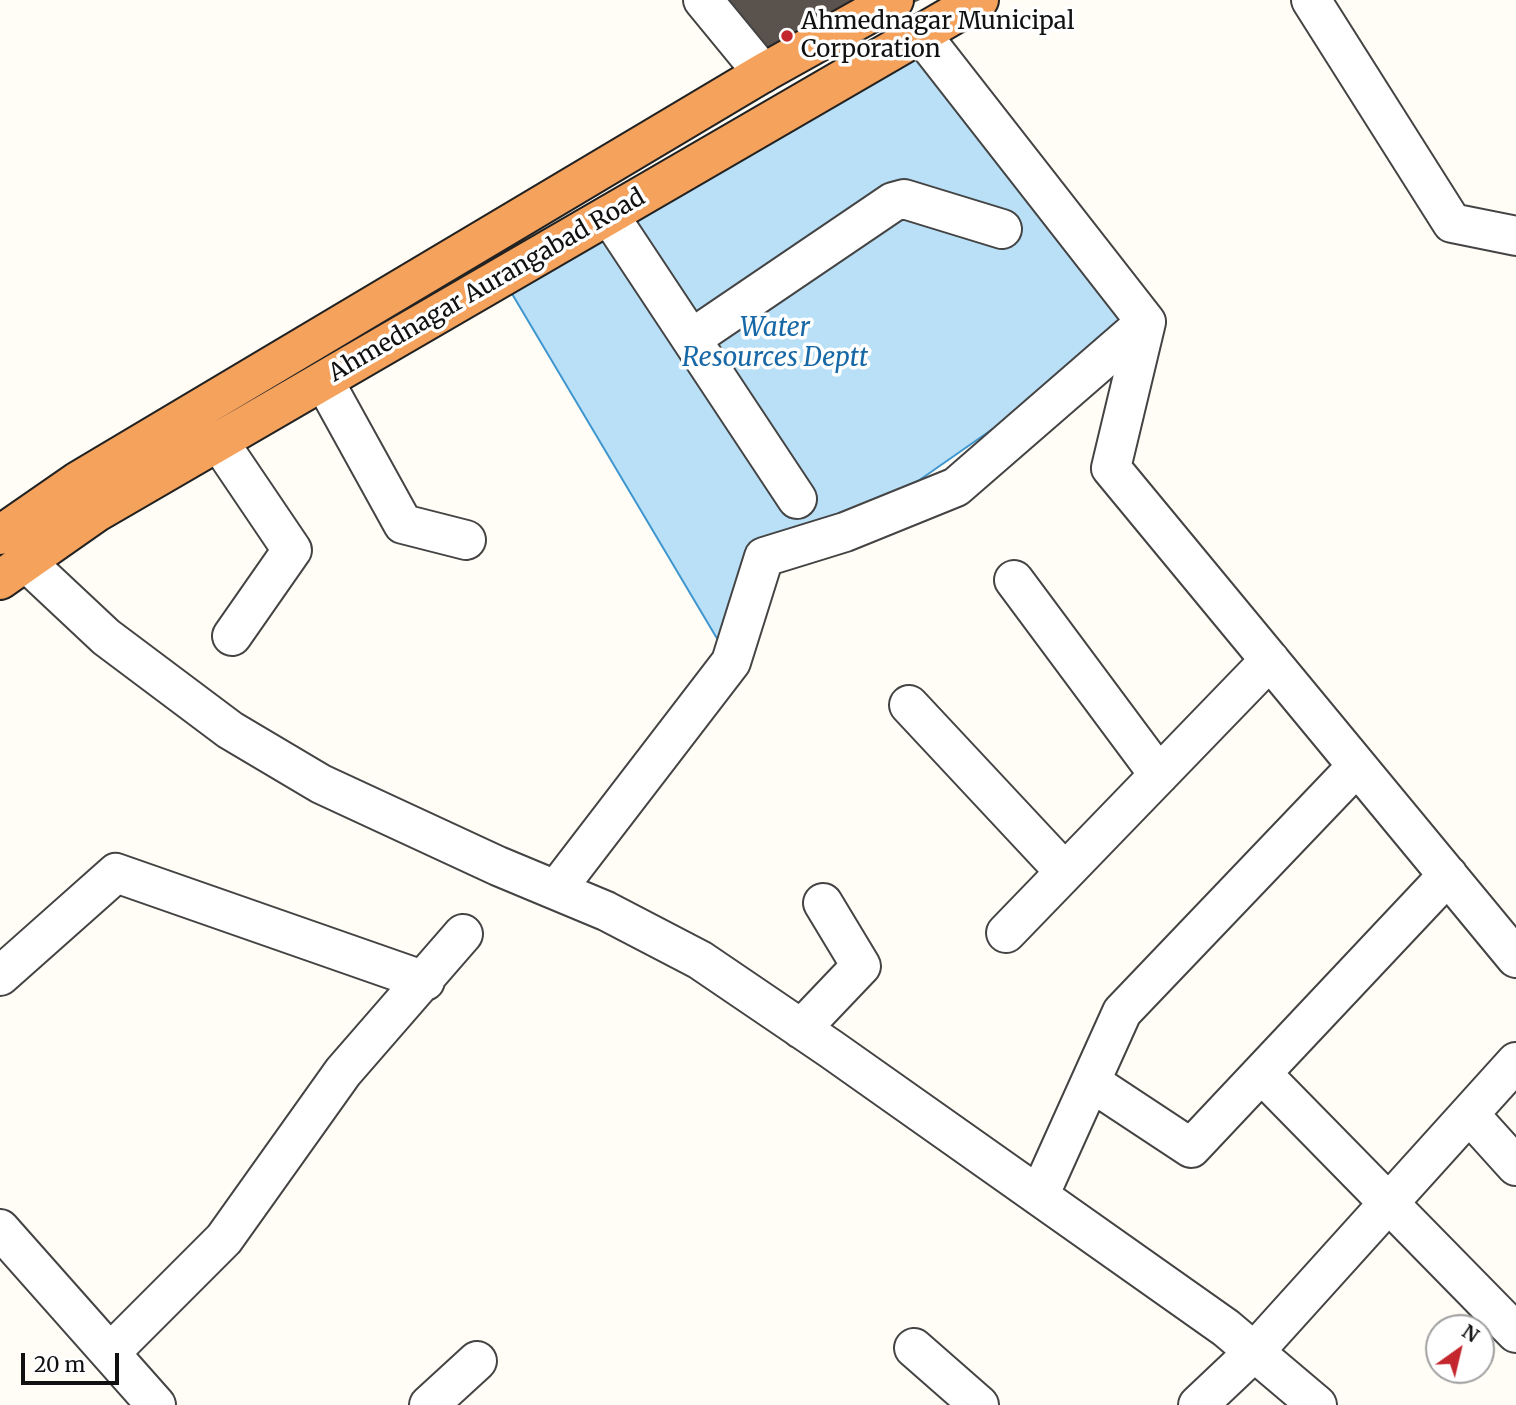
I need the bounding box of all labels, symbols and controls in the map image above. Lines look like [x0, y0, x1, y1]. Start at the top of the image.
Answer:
place label: Ahmednagar Municipal Corporation [801, 8, 1074, 64]
marker: Ahmednagar Municipal Corporation [779, 28, 795, 44]
street label: Ahmednagar Aurangabad Road [324, 183, 650, 389]
water label: Water Resources Deptt [682, 313, 868, 374]
north arrow [1425, 1314, 1495, 1384]
text: N [1458, 1319, 1484, 1347]
scale bar [24, 1338, 122, 1382]
text: 20 m [34, 1351, 85, 1378]

